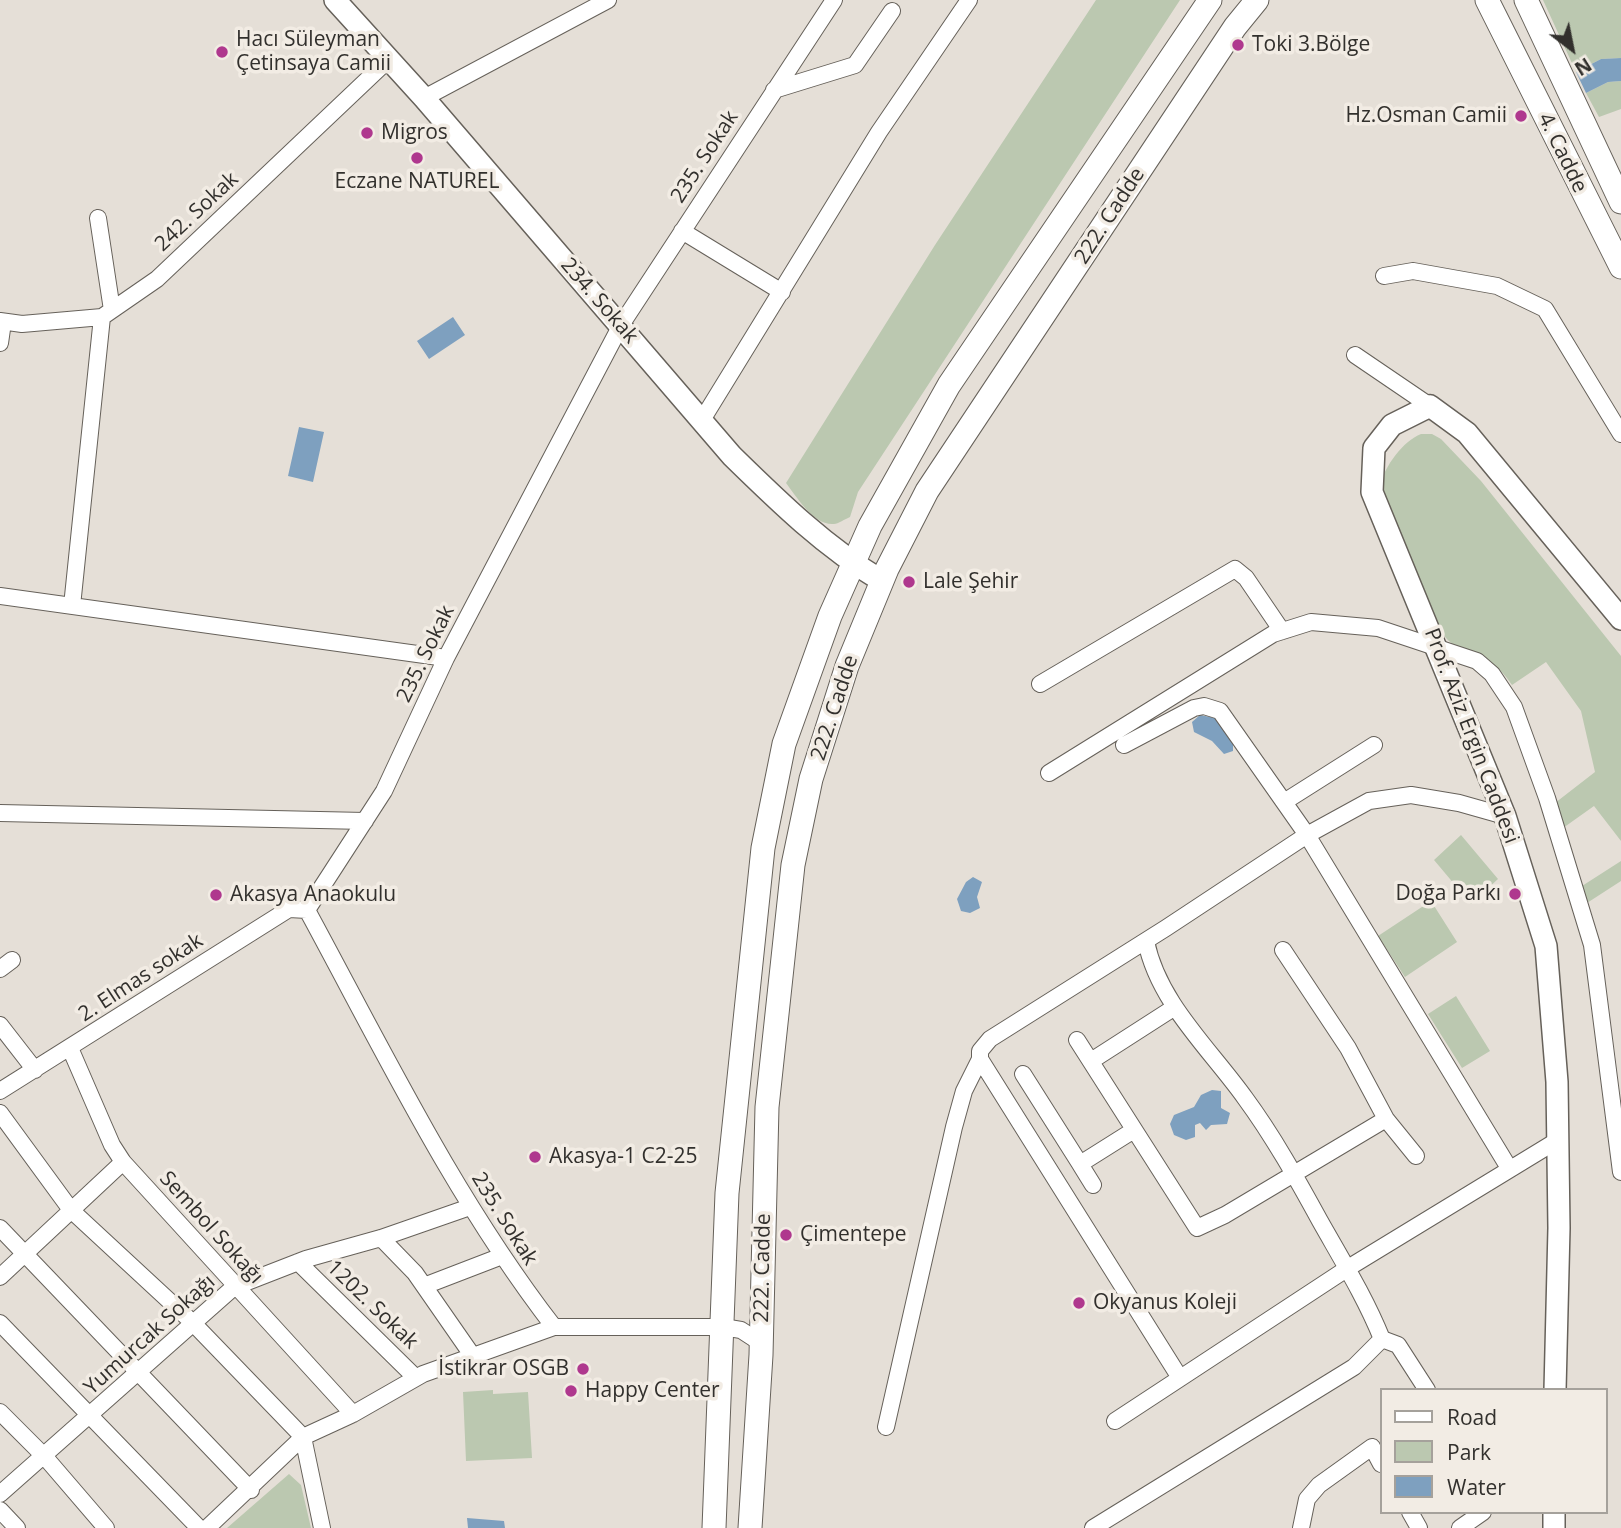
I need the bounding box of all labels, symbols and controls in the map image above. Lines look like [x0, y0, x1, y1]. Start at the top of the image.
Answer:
north arrow [1537, 14, 1607, 84]
place label: Hacı Süleyman Çetinsaya Camii [236, 27, 391, 77]
place label: Toki 3.Bölge [1252, 32, 1370, 58]
marker: Toki 3.Bölge [1230, 37, 1246, 53]
marker: Hacı Süleyman Çetinsaya Camii [214, 44, 230, 60]
text: N [1570, 52, 1597, 82]
place label: Hz.Osman Camii [1345, 103, 1507, 129]
street label: 235. Sokak [666, 106, 744, 208]
marker: Hz.Osman Camii [1513, 108, 1529, 124]
street label: 4. Cadde [1532, 109, 1592, 197]
place label: Migros [381, 120, 448, 146]
marker: Migros [359, 125, 375, 141]
marker: Eczane NATUREL [409, 150, 425, 166]
street label: 222. Cadde [1070, 163, 1150, 269]
street label: 242. Sokak [150, 167, 244, 257]
place label: Eczane NATUREL [335, 169, 499, 195]
street label: 234. Sokak [555, 253, 643, 349]
place label: Lale Şehir [923, 569, 1018, 595]
marker: Lale Şehir [901, 574, 917, 590]
street label: 235. Sokak [392, 601, 460, 707]
street label: Prof. Aziz Ergin Caddesi [1418, 625, 1524, 847]
street label: 222. Cadde [806, 652, 864, 764]
place label: Doğa Parkı [1395, 881, 1501, 907]
place label: Akasya Anaokulu [230, 882, 396, 908]
marker: Doğa Parkı [1507, 886, 1523, 902]
marker: Akasya Anaokulu [208, 887, 224, 903]
street label: 2. Elmas sokak [74, 929, 208, 1027]
place label: Akasya-1 C2-25 [549, 1144, 697, 1170]
marker: Akasya-1 C2-25 [527, 1149, 543, 1165]
street label: Sembol Sokağı [154, 1167, 268, 1289]
street label: 235. Sokak [466, 1168, 542, 1270]
street label: 222. Cadde [749, 1213, 777, 1323]
place label: Çimentepe [800, 1222, 907, 1248]
marker: Çimentepe [778, 1227, 794, 1243]
street label: 1202. Sokak [321, 1255, 423, 1355]
street label: Yumurcak Sokağı [79, 1270, 221, 1400]
place label: Okyanus Koleji [1093, 1290, 1237, 1316]
marker: Okyanus Koleji [1071, 1295, 1087, 1311]
place label: İstikrar OSGB [438, 1356, 569, 1382]
marker: İstikrar OSGB [575, 1361, 591, 1377]
place label: Happy Center [585, 1378, 720, 1404]
marker: Happy Center [563, 1383, 579, 1399]
legend [1380, 1388, 1607, 1514]
text: Road [1447, 1403, 1497, 1431]
text: Park [1447, 1438, 1491, 1466]
text: Water [1447, 1473, 1506, 1501]

